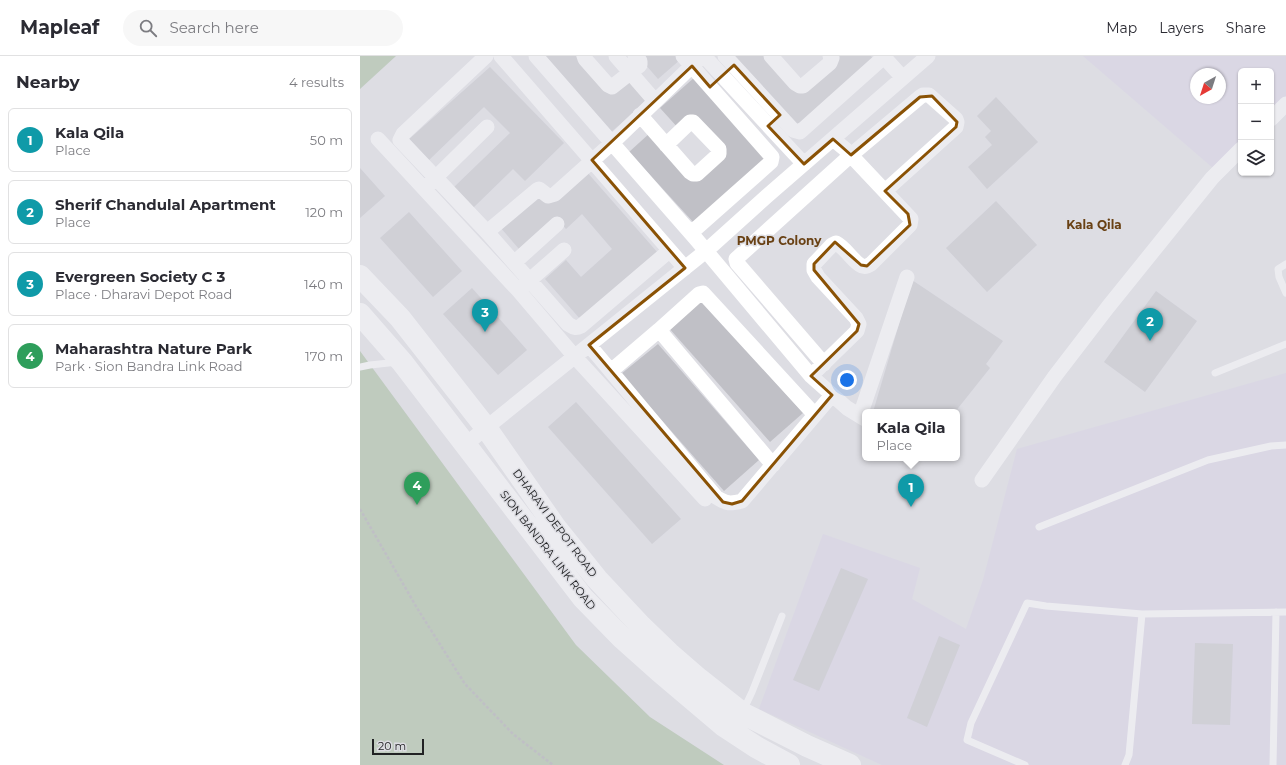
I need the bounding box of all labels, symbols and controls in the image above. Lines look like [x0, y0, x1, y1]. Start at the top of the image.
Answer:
search box [123, 10, 403, 46]
text: Mapleaf [20, 16, 99, 39]
icon: search [137, 17, 159, 39]
text: Search here [169, 18, 259, 37]
text: Map [1106, 19, 1137, 37]
text: Layers [1159, 19, 1204, 37]
text: Share [1226, 19, 1266, 37]
north arrow [1190, 68, 1226, 104]
map controls [1238, 68, 1274, 176]
button: + [1238, 68, 1274, 104]
text: Nearby [16, 72, 80, 92]
text: 4 results [289, 74, 344, 90]
button: − [1238, 104, 1274, 140]
text: Kala Qila [55, 123, 124, 142]
text: 1 [27, 132, 33, 148]
text: 50 m [310, 132, 343, 148]
button: layers [1238, 140, 1274, 176]
text: Place [55, 142, 91, 158]
text: Sherif Chandulal Apartment [55, 195, 276, 214]
text: 2 [26, 204, 34, 220]
text: 120 m [305, 204, 343, 220]
text: Place [55, 214, 91, 230]
district label: Kala Qila [1066, 217, 1122, 232]
district label: PMGP Colony [737, 233, 822, 248]
text: Evergreen Society C 3 [55, 267, 225, 286]
text: 3 [26, 276, 34, 292]
text: 140 m [304, 276, 343, 292]
text: Place · Dharavi Depot Road [55, 286, 232, 302]
pin: 3 [472, 299, 498, 332]
pin: 2 [1137, 308, 1163, 341]
text: Maharashtra Nature Park [55, 339, 252, 358]
text: 4 [26, 348, 34, 364]
text: 170 m [305, 348, 343, 364]
text: Park · Sion Bandra Link Road [55, 358, 243, 374]
your location [837, 370, 857, 390]
popup [862, 409, 960, 461]
text: Kala Qila [876, 418, 946, 437]
text: Place [876, 437, 912, 453]
street label: DHARAVI DEPOT ROAD [510, 466, 600, 580]
pin: 4 [404, 472, 430, 505]
pin: 1 [898, 474, 924, 507]
street label: SION BANDRA LINK ROAD [497, 488, 599, 612]
scale bar [372, 737, 424, 756]
text: 20 m [378, 739, 406, 753]

